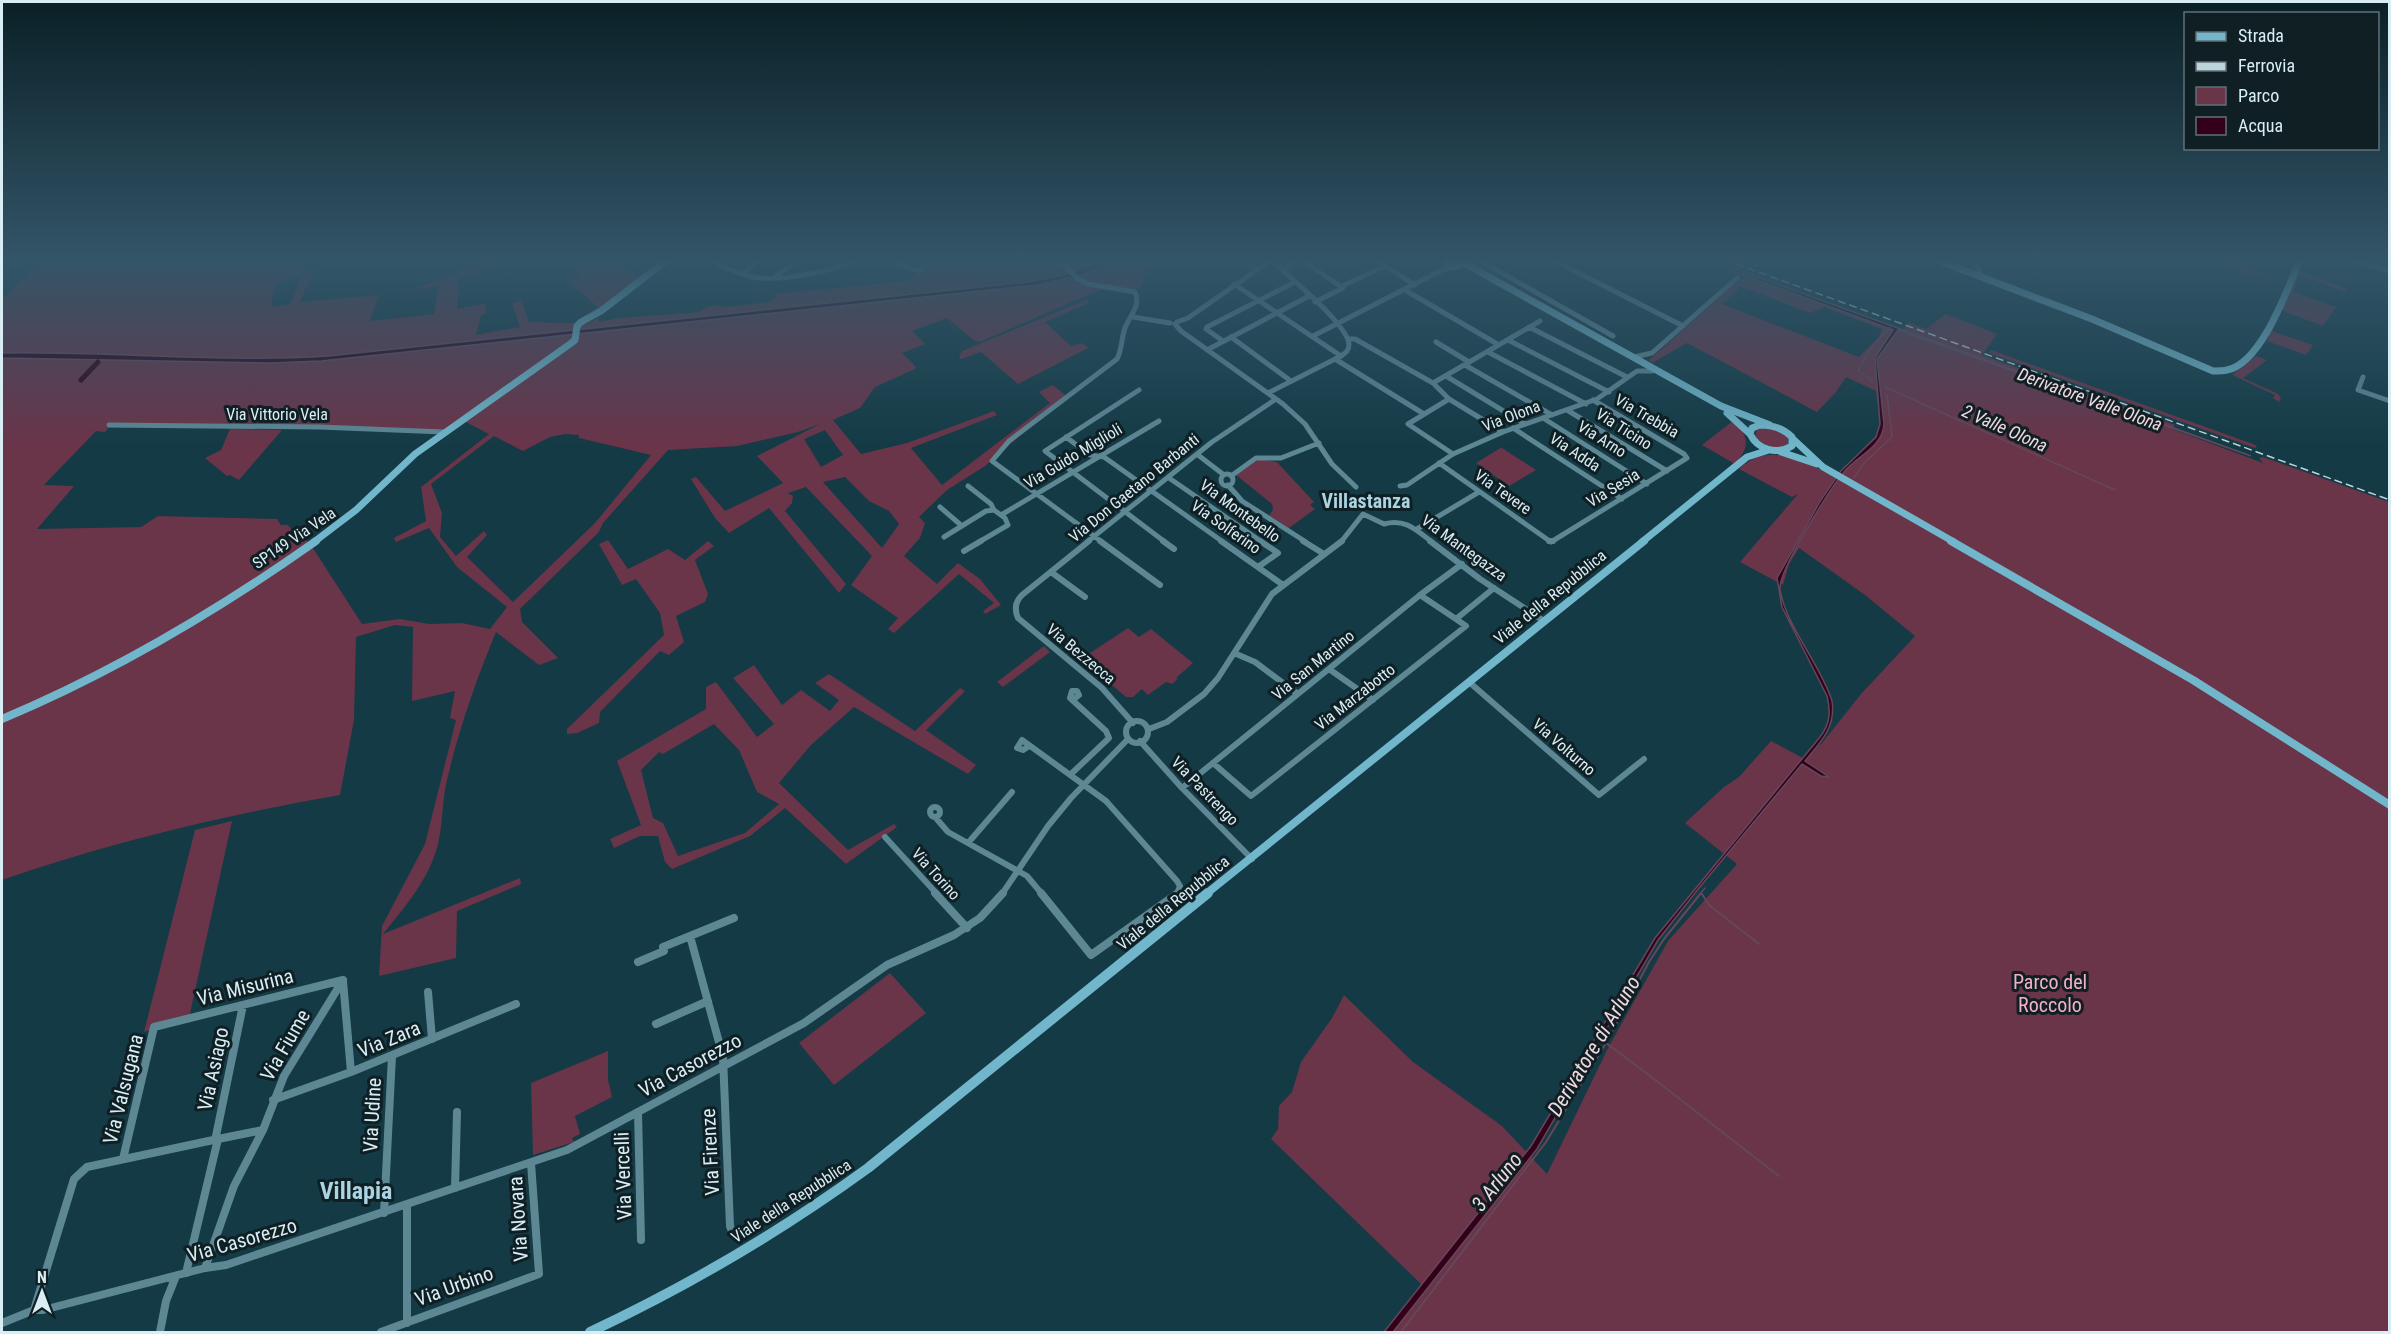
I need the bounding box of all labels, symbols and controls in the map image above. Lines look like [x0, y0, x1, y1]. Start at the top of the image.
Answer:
legend [2184, 12, 2379, 150]
text: Strada [2238, 25, 2284, 46]
text: Ferrovia [2238, 55, 2295, 76]
text: Parco [2238, 85, 2279, 106]
text: Acqua [2238, 115, 2283, 136]
water label: Derivatore Valle Olona [2015, 363, 2165, 435]
street label: Via Trebbia [1612, 390, 1682, 442]
street label: Via Olona [1479, 396, 1543, 436]
water label: 2 Valle Olona [1959, 400, 2051, 456]
street label: Via Ticino [1592, 404, 1656, 454]
street label: Via Vittorio Vela [226, 405, 328, 424]
street label: Via Arno [1574, 417, 1630, 461]
street label: Via Guido Miglioli [1021, 419, 1125, 493]
street label: Via Adda [1546, 429, 1604, 475]
street label: Via Don Gaetano Barbanti [1065, 430, 1203, 546]
street label: Via Sesia [1583, 465, 1643, 511]
street label: Via Tevere [1471, 466, 1535, 518]
street label: Via Montebello [1196, 475, 1284, 547]
district label: Villastanza [1321, 489, 1411, 513]
street label: Via Solferino [1188, 496, 1264, 558]
street label: SP149 Via Vela [249, 503, 339, 573]
street label: Via Mantegazza [1418, 511, 1510, 585]
street label: Viale della Repubblica [1490, 546, 1610, 648]
street label: Via Bezzecca [1043, 620, 1119, 688]
street label: Via San Martino [1268, 626, 1358, 704]
street label: Via Marzabotto [1311, 660, 1399, 734]
street label: Via Volturno [1529, 714, 1599, 780]
street label: Via Pastrengo [1167, 753, 1243, 829]
street label: Via Torino [908, 844, 964, 904]
street label: Viale della Repubblica [1113, 852, 1233, 954]
street label: Via Misurina [194, 963, 296, 1011]
park label: Parco del Roccolo [2013, 970, 2087, 1017]
water label: Derivatore di Arluno [1543, 972, 1645, 1120]
street label: Via Fiume [255, 1005, 315, 1085]
street label: Via Zara [354, 1016, 424, 1062]
street label: Via Asiago [192, 1025, 234, 1113]
street label: Via Casorezzo [635, 1028, 745, 1102]
street label: Via Valsugana [98, 1032, 148, 1146]
street label: Via Udine [358, 1077, 386, 1153]
street label: Via Firenze [696, 1108, 724, 1196]
street label: Via Vercelli [609, 1131, 637, 1221]
water label: 3 Arluno [1467, 1148, 1527, 1216]
street label: Viale della Repubblica [728, 1155, 854, 1247]
street label: Via Novara [503, 1176, 533, 1262]
district label: Villapia [320, 1177, 392, 1205]
street label: Via Casorezzo [184, 1213, 300, 1267]
street label: Via Urbino [412, 1261, 496, 1311]
north arrow [12, 1262, 72, 1322]
text: N [37, 1268, 47, 1287]

